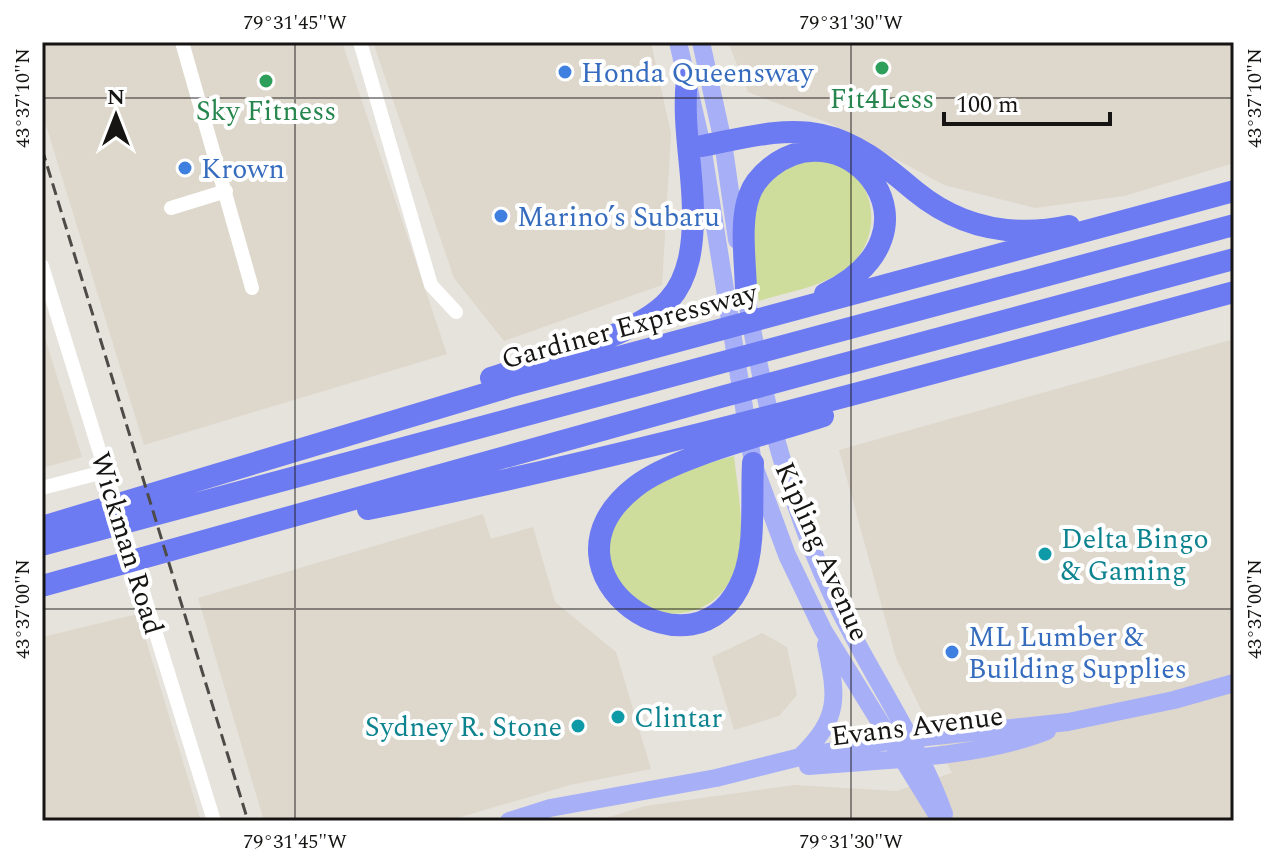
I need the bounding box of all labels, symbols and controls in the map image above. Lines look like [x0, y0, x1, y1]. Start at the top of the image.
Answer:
text: 79°31'45"W [243, 8, 347, 38]
text: 79°31'30"W [799, 8, 903, 38]
text: 43°37'10"N [8, 48, 38, 148]
text: 43°37'10"N [1240, 48, 1270, 148]
place label: Honda Queensway [581, 52, 815, 95]
marker: Fit4Less [873, 59, 891, 77]
marker: Honda Queensway [556, 63, 574, 81]
marker: Sky Fitness [257, 72, 275, 90]
north arrow [76, 76, 156, 156]
scale bar [944, 76, 1110, 126]
place label: Fit4Less [830, 78, 934, 121]
text: N [107, 81, 125, 114]
text: 100 m [956, 87, 1019, 123]
place label: Sky Fitness [196, 90, 336, 133]
place label: Krown [201, 148, 285, 191]
marker: Krown [176, 159, 194, 177]
place label: Marino’s Subaru [517, 196, 720, 239]
marker: Marino’s Subaru [492, 207, 510, 225]
street label: Gardiner Expressway [497, 271, 764, 381]
street label: Wickman Road [78, 447, 175, 640]
street label: Kipling Avenue [763, 455, 880, 648]
place label: Delta Bingo & Gaming [1061, 518, 1209, 593]
marker: Delta Bingo & Gaming [1036, 545, 1054, 563]
text: 43°37'00"N [8, 559, 38, 659]
text: 43°37'00"N [1240, 559, 1270, 659]
place label: ML Lumber & Building Supplies [968, 616, 1187, 691]
marker: ML Lumber & Building Supplies [943, 643, 961, 661]
street label: Evans Avenue [829, 695, 1006, 758]
place label: Clintar [634, 697, 722, 740]
place label: Sydney R. Stone [365, 706, 562, 749]
marker: Clintar [609, 708, 627, 726]
marker: Sydney R. Stone [569, 717, 587, 735]
text: 79°31'45"W [243, 827, 347, 857]
text: 79°31'30"W [799, 827, 903, 857]

